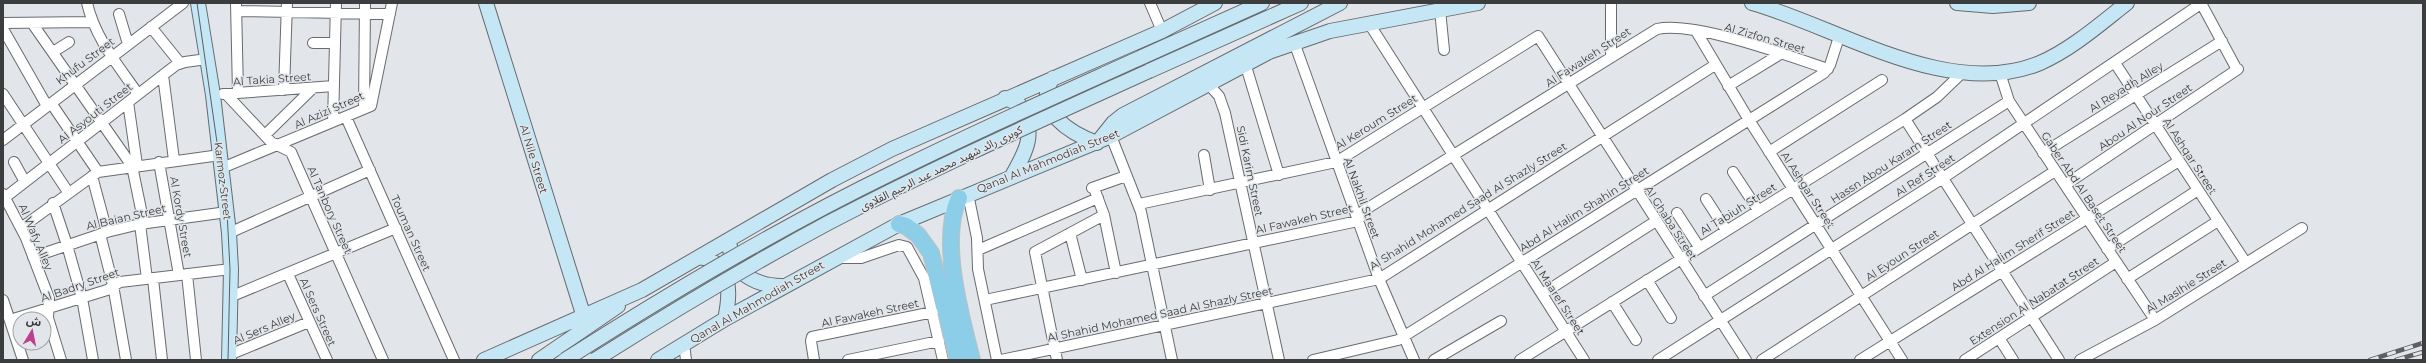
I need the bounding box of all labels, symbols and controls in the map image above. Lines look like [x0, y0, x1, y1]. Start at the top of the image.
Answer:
street label: Al Zizfon Street [1723, 20, 1808, 56]
street label: Al Fawakeh Street [1543, 24, 1634, 90]
street label: Khufu Street [53, 34, 118, 88]
street label: Al Reyadh Alley [2086, 59, 2166, 115]
street label: Al Takia Street [232, 69, 312, 89]
street label: Al Asyouti Street [55, 79, 135, 146]
street label: Abou Al Nour Street [2095, 80, 2195, 154]
street label: Al Azizi Street [292, 88, 367, 132]
street label: Al Keroum Street [1332, 91, 1420, 153]
street label: Al Ashqar Street [2160, 115, 2220, 198]
street label: Hassn Abou Karam Street [1828, 117, 1955, 206]
street label: كوبرى رائد شهيد محمد عبد الرحيم القلاوى [857, 122, 1026, 215]
street label: Al Nile Street [517, 123, 551, 196]
street label: Sidi Karim Street [1234, 124, 1267, 218]
street label: Qanal Al Mahmodiah Street [975, 126, 1122, 196]
street label: Gaber Abd Al Baset Street [2038, 129, 2130, 256]
street label: Al Shahid Mohamed Saad Al Shazly Street [1367, 139, 1570, 273]
street label: Karmoz Street [211, 141, 235, 221]
street label: Al Ashgar Street [1778, 149, 1838, 232]
street label: Al Ref Street [1893, 150, 1958, 199]
street label: Al Nakhil Street [1341, 156, 1383, 241]
street label: Abd Al Halim Shahin Street [1517, 163, 1652, 255]
street label: Al Tanbory Street [304, 164, 356, 256]
street label: Al Kordy Street [167, 175, 195, 259]
street label: Al Tabiuh Street [1697, 180, 1779, 238]
street label: Al Ghaba Street [1642, 183, 1701, 263]
street label: Touman Street [388, 193, 434, 274]
street label: Al Baian Street [85, 201, 168, 233]
street label: Al Fawakeh Street [1254, 201, 1354, 237]
street label: Al Wafy Alley [16, 202, 56, 272]
street label: Abd Al Halim Sherif Street [1949, 206, 2078, 294]
street label: Al Eyoun Street [1863, 226, 1942, 284]
street label: Extension Al Nabatat Street [1967, 254, 2102, 348]
street label: Al Maslhie Street [2143, 255, 2229, 316]
street label: Al Maaref Street [1528, 256, 1588, 338]
street label: Qanal Al Mahmodiah Street [687, 258, 827, 346]
street label: Al Badry Street [39, 265, 122, 305]
street label: Al Sers Street [297, 276, 339, 349]
street label: Al Shahid Mohamed Saad Al Shazly Street [1046, 283, 1275, 345]
street label: Al Fawakeh Street [820, 296, 921, 330]
street label: Al Sers Alley [231, 309, 297, 347]
north arrow [12, 311, 52, 351]
text: ش [25, 313, 42, 329]

